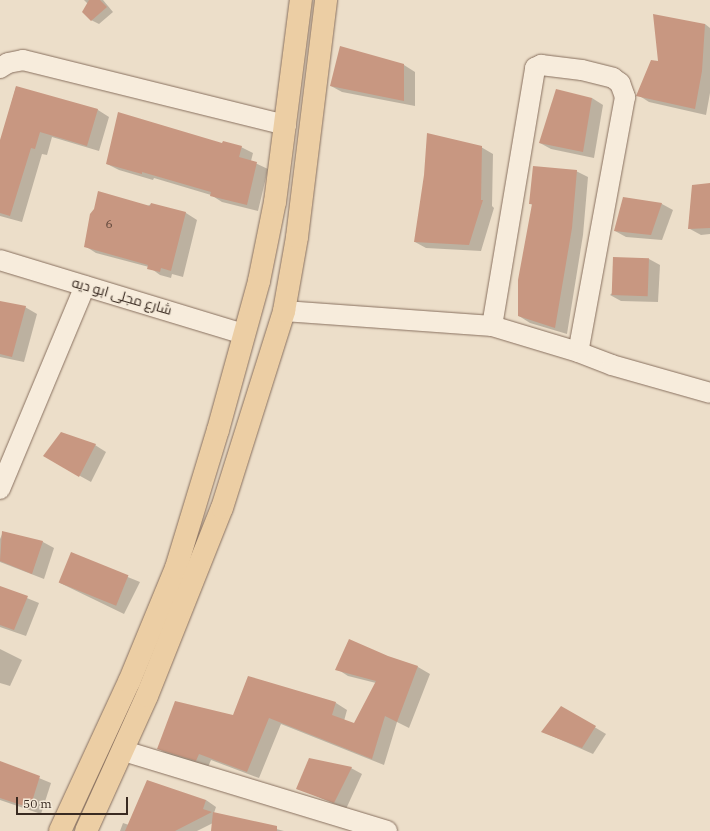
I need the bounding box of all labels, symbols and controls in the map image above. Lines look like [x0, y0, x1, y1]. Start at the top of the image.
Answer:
house number: 6 [105, 217, 113, 231]
street label: شارع مجلى ابو ديه [70, 274, 174, 318]
scale bar [18, 789, 130, 815]
text: 50 m [23, 796, 52, 811]

